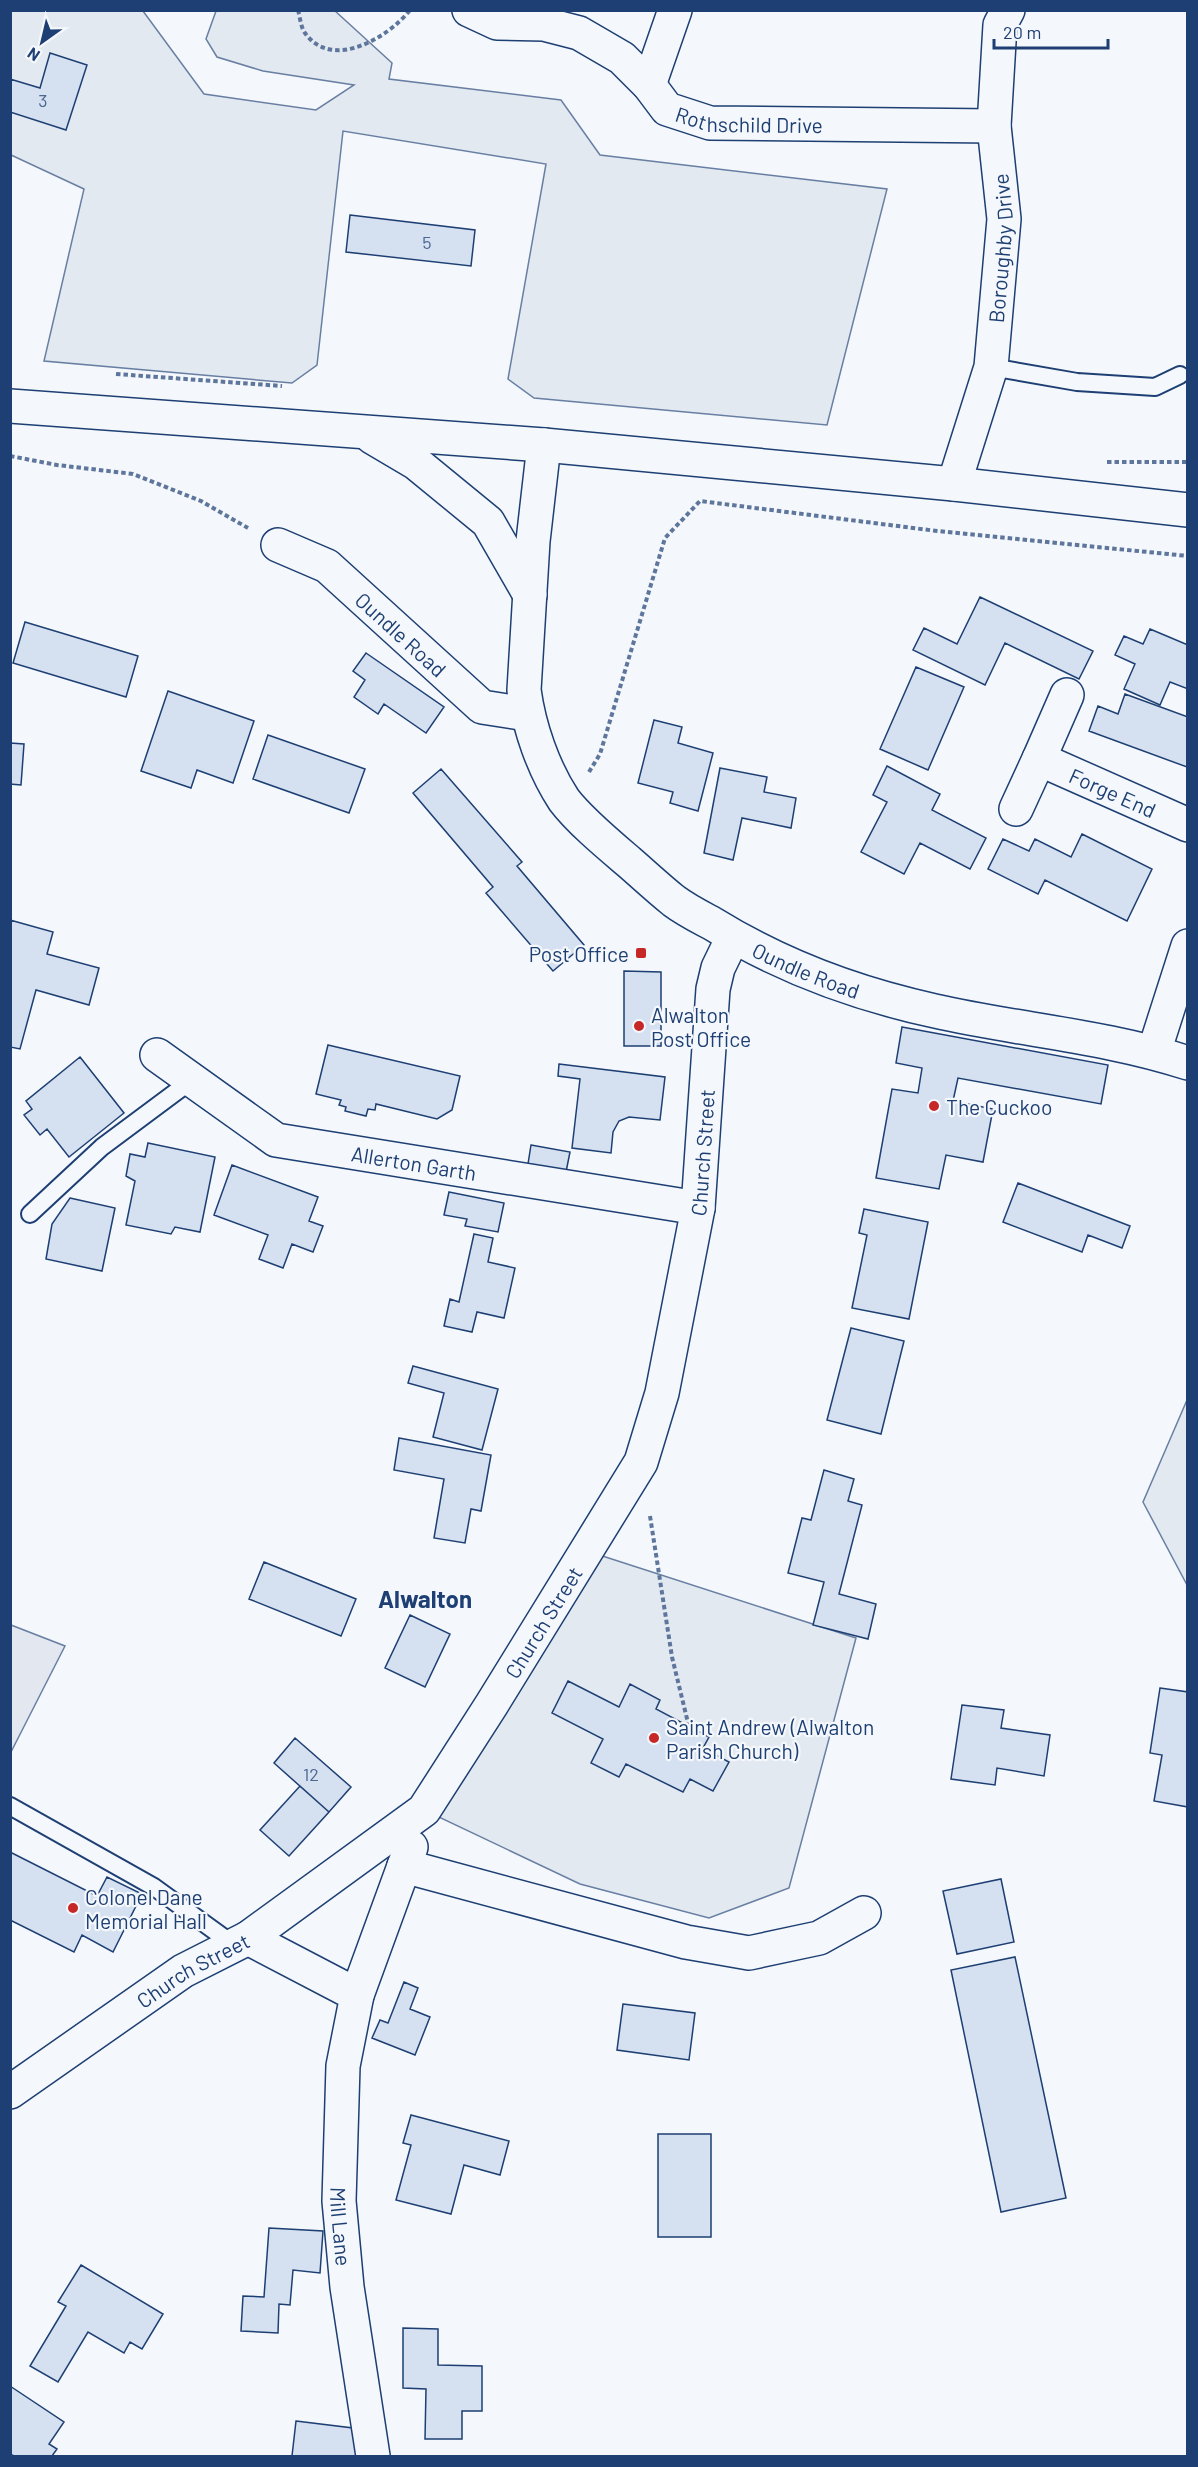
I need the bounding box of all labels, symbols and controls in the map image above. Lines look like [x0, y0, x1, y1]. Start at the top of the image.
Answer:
north arrow [12, 12, 72, 72]
scale bar [994, 12, 1108, 50]
text: 20 m [1003, 21, 1041, 43]
text: N [24, 44, 43, 66]
house number: 3 [38, 89, 48, 111]
street label: Rothschild Drive [673, 100, 823, 137]
street label: Boroughby Drive [982, 172, 1017, 324]
house number: 5 [422, 231, 432, 253]
street label: Oundle Road [351, 586, 452, 681]
street label: Forge End [1066, 762, 1160, 822]
street label: Oundle Road [749, 936, 863, 1003]
place label: Post Office [529, 941, 629, 966]
marker: Post Office [634, 946, 648, 960]
place label: Alwalton Post Office [651, 1002, 751, 1051]
marker: Alwalton Post Office [632, 1019, 646, 1033]
street label: Church Street [684, 1088, 719, 1218]
place label: The Cuckoo [946, 1094, 1052, 1119]
marker: The Cuckoo [927, 1099, 941, 1113]
street label: Allerton Garth [350, 1140, 478, 1185]
street label: Church Street [499, 1561, 586, 1682]
district label: Alwalton [378, 1584, 472, 1613]
place label: Saint Andrew (Alwalton Parish Church) [666, 1714, 874, 1763]
marker: Saint Andrew (Alwalton Parish Church) [647, 1731, 661, 1745]
house number: 12 [303, 1763, 319, 1785]
place label: Colonel Dane Memorial Hall [85, 1884, 207, 1933]
marker: Colonel Dane Memorial Hall [66, 1901, 80, 1915]
street label: Church Street [131, 1927, 253, 2012]
street label: Mill Lane [326, 2187, 357, 2267]

